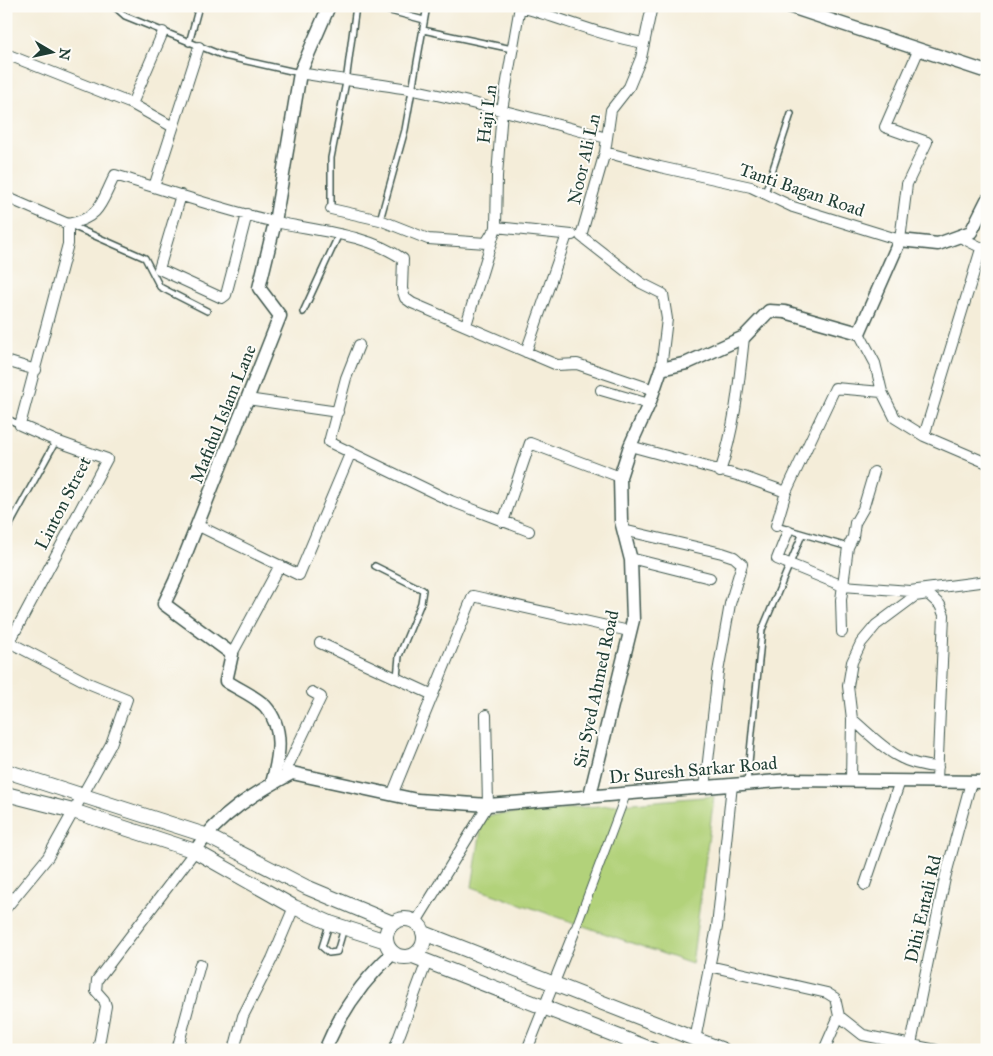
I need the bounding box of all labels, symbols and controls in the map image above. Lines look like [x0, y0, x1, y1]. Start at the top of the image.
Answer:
north arrow [28, 28, 78, 78]
text: N [55, 47, 74, 61]
street label: Haji Ln [472, 83, 502, 145]
street label: Noor Ali Ln [563, 111, 605, 207]
street label: Tanti Bagan Road [736, 158, 868, 223]
street label: Mafidul Islam Lane [185, 341, 261, 487]
street label: Linton Street [30, 452, 96, 553]
street label: Sir Syed Ahmed Road [569, 608, 623, 770]
street label: Dr Suresh Sarkar Road [608, 752, 778, 788]
street label: Dihi Entali Rd [900, 853, 946, 965]

